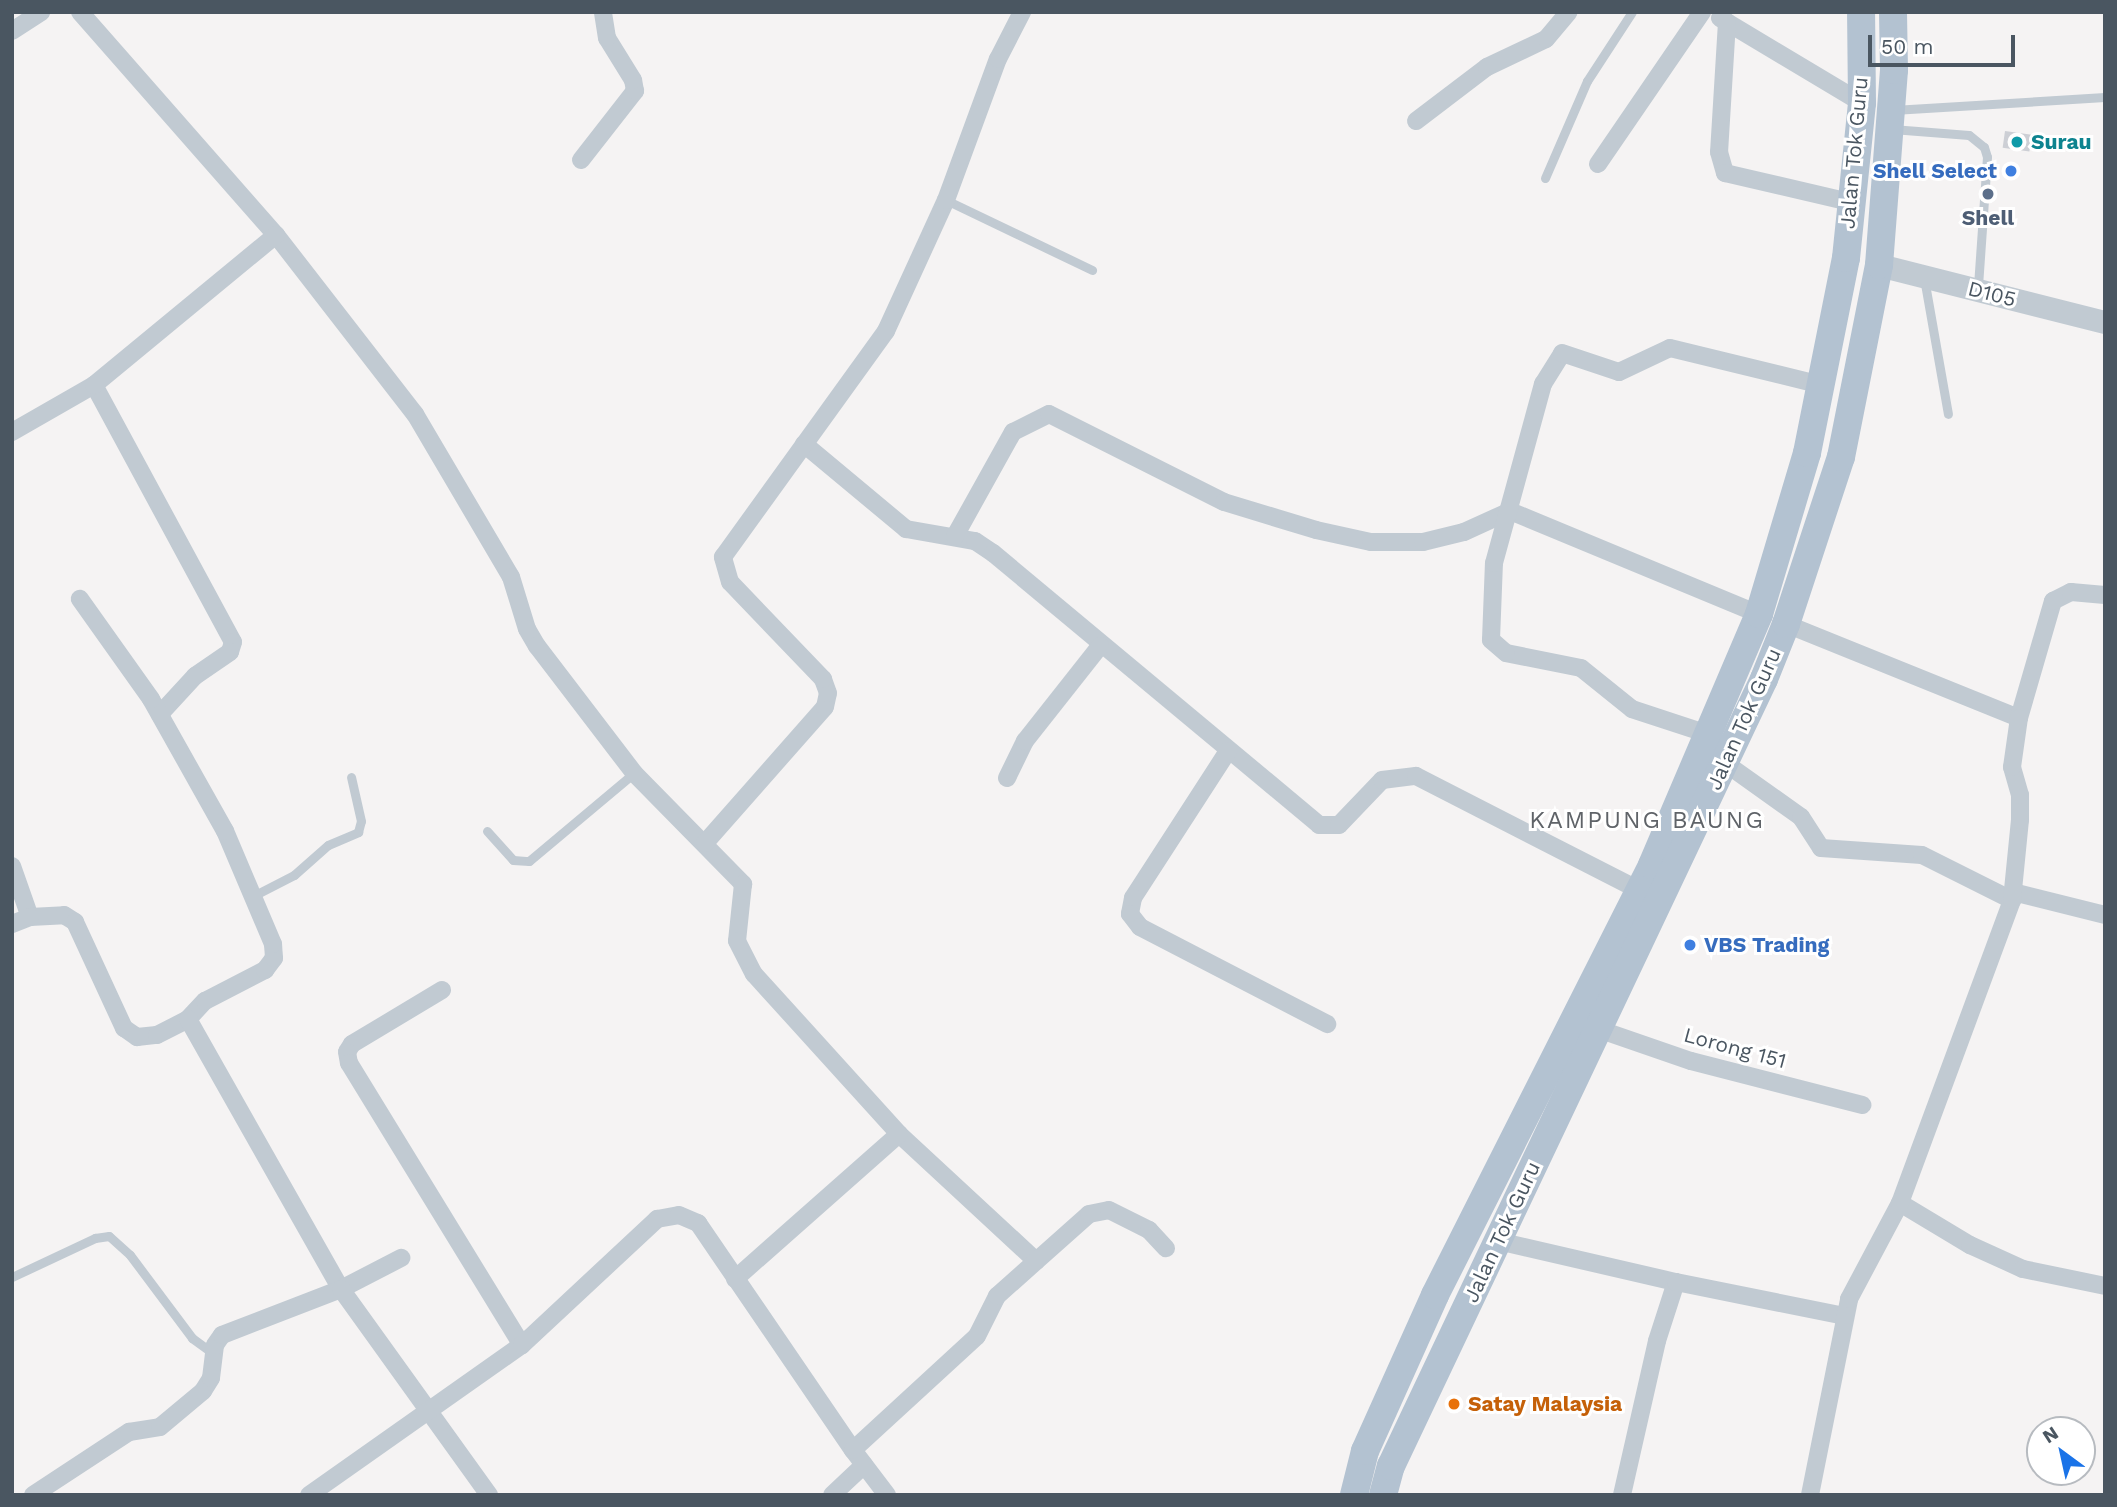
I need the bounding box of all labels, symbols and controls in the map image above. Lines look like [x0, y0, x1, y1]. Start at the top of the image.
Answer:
scale bar [1872, 21, 2019, 65]
text: 50 m [1881, 34, 1933, 59]
street label: Jalan Tok Guru [1835, 75, 1873, 231]
place label: Surau [2031, 129, 2092, 155]
marker: Surau [2009, 134, 2025, 150]
place label: Shell Select [1873, 158, 1997, 184]
marker: Shell Select [2003, 163, 2019, 179]
marker: Shell [1980, 186, 1996, 202]
place label: Shell [1962, 205, 2014, 231]
street label: D105 [1965, 276, 2019, 312]
street label: Jalan Tok Guru [1701, 644, 1787, 794]
district label: KAMPUNG BAUNG [1531, 807, 1763, 835]
place label: VBS Trading [1704, 932, 1830, 958]
marker: VBS Trading [1682, 937, 1698, 953]
street label: Lorong 151 [1681, 1022, 1789, 1074]
street label: Jalan Tok Guru [1458, 1157, 1546, 1307]
place label: Satay Malaysia [1468, 1391, 1623, 1417]
marker: Satay Malaysia [1446, 1396, 1462, 1412]
north arrow [2026, 1416, 2096, 1486]
text: N [2038, 1421, 2063, 1448]

